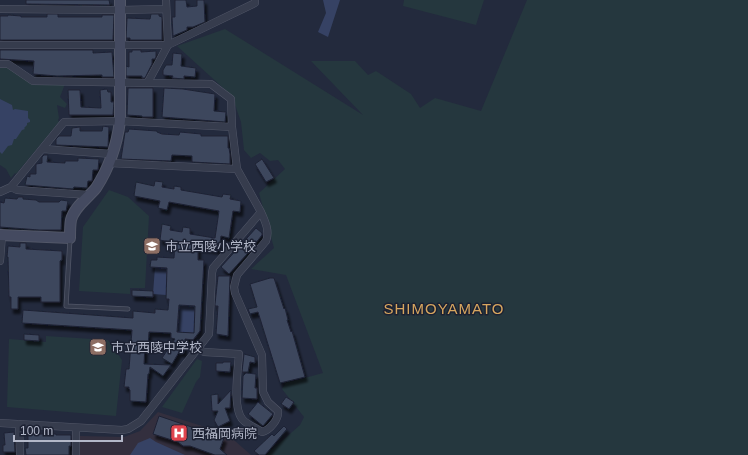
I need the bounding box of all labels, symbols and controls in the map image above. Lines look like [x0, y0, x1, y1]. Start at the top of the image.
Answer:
school or university icon: 市立西陵小学校 [142, 236, 162, 256]
place label: 市立西陵小学校 [165, 239, 256, 254]
district label: SHIMOYAMATO [383, 300, 505, 317]
school or university icon: 市立西陵中学校 [88, 337, 108, 357]
place label: 市立西陵中学校 [111, 340, 202, 355]
scale bar [14, 417, 122, 443]
hospital icon: 西福岡病院 [169, 423, 189, 443]
text: 100 m [20, 424, 53, 438]
place label: 西福岡病院 [192, 426, 257, 441]

